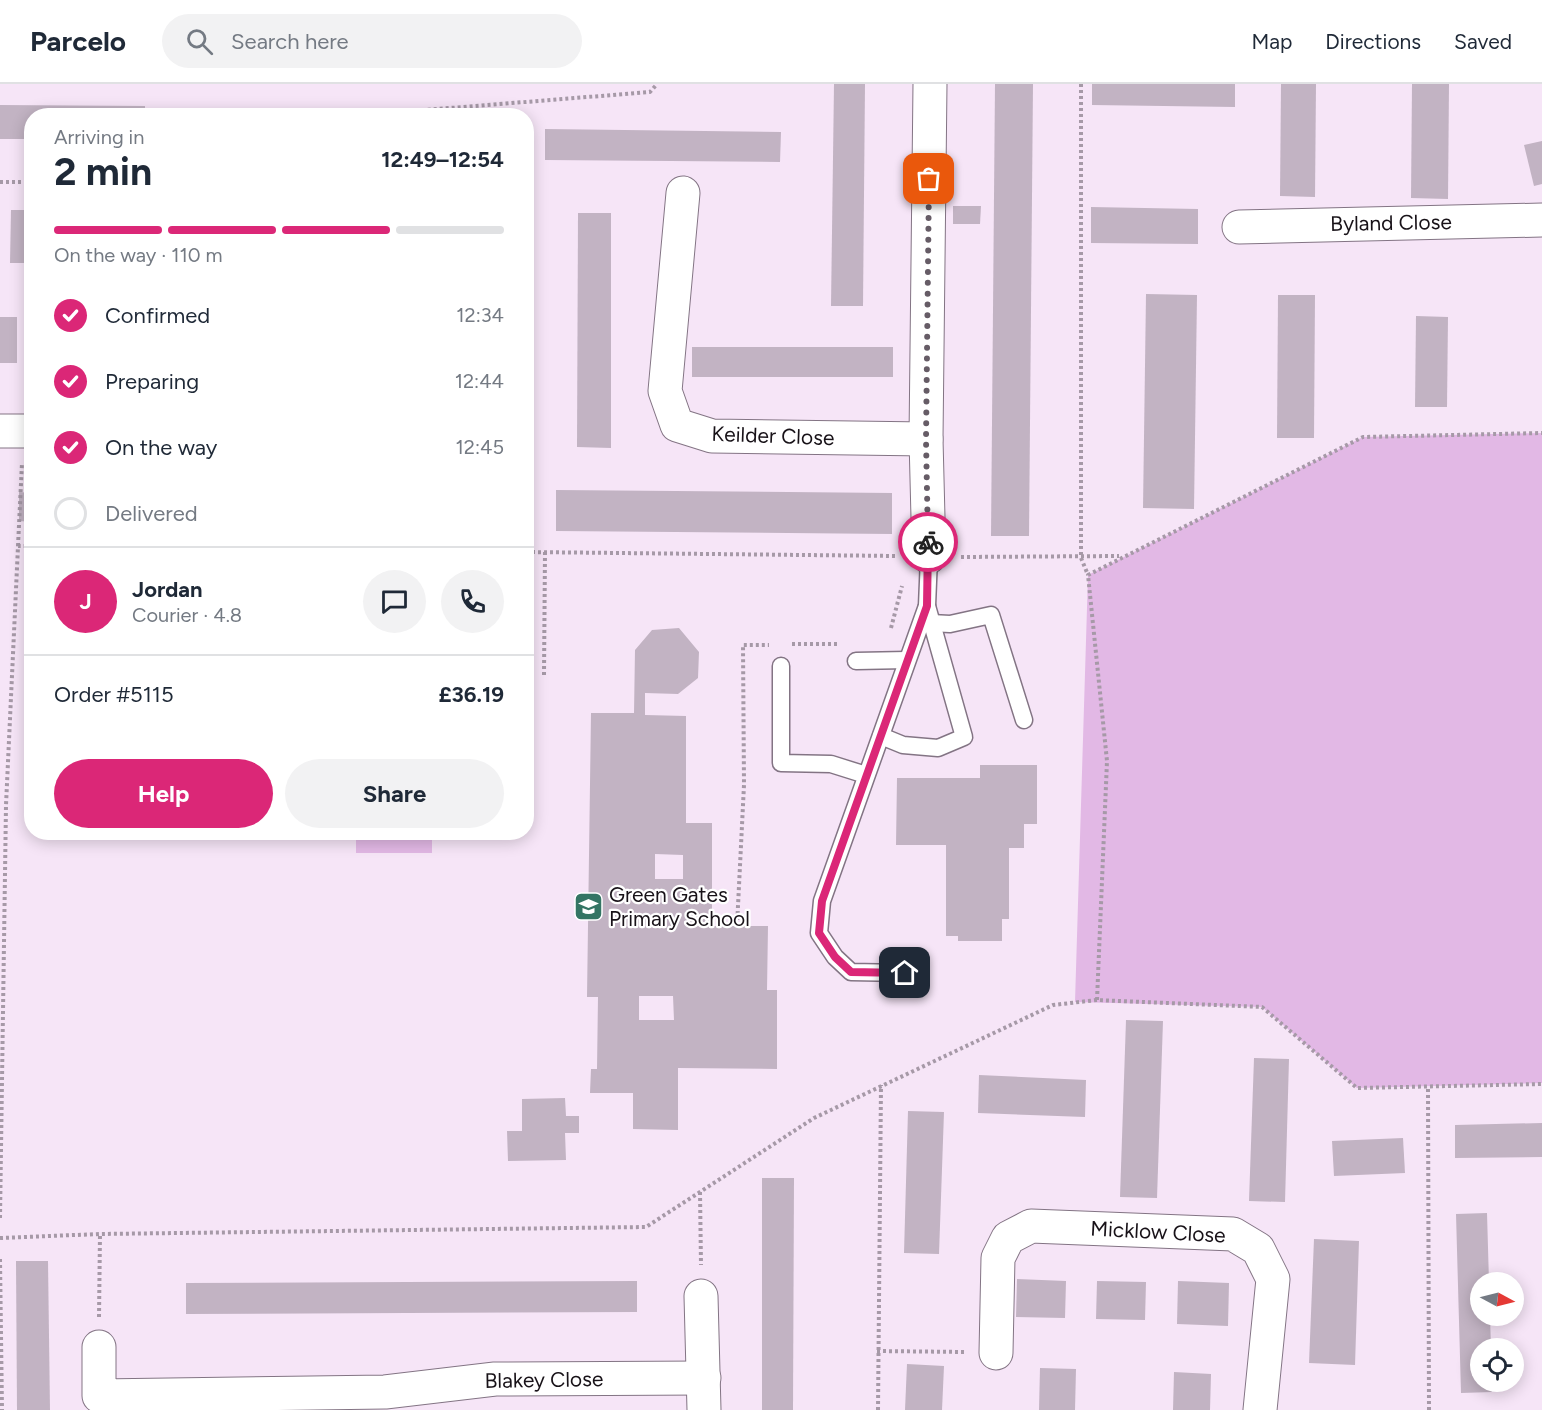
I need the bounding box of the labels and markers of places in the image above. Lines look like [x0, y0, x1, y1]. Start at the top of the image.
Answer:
pin [903, 153, 954, 204]
place label: Green Gates Primary School [609, 882, 750, 931]
school or university icon: Green Gates Primary School [572, 891, 604, 923]
pin [879, 947, 930, 998]

